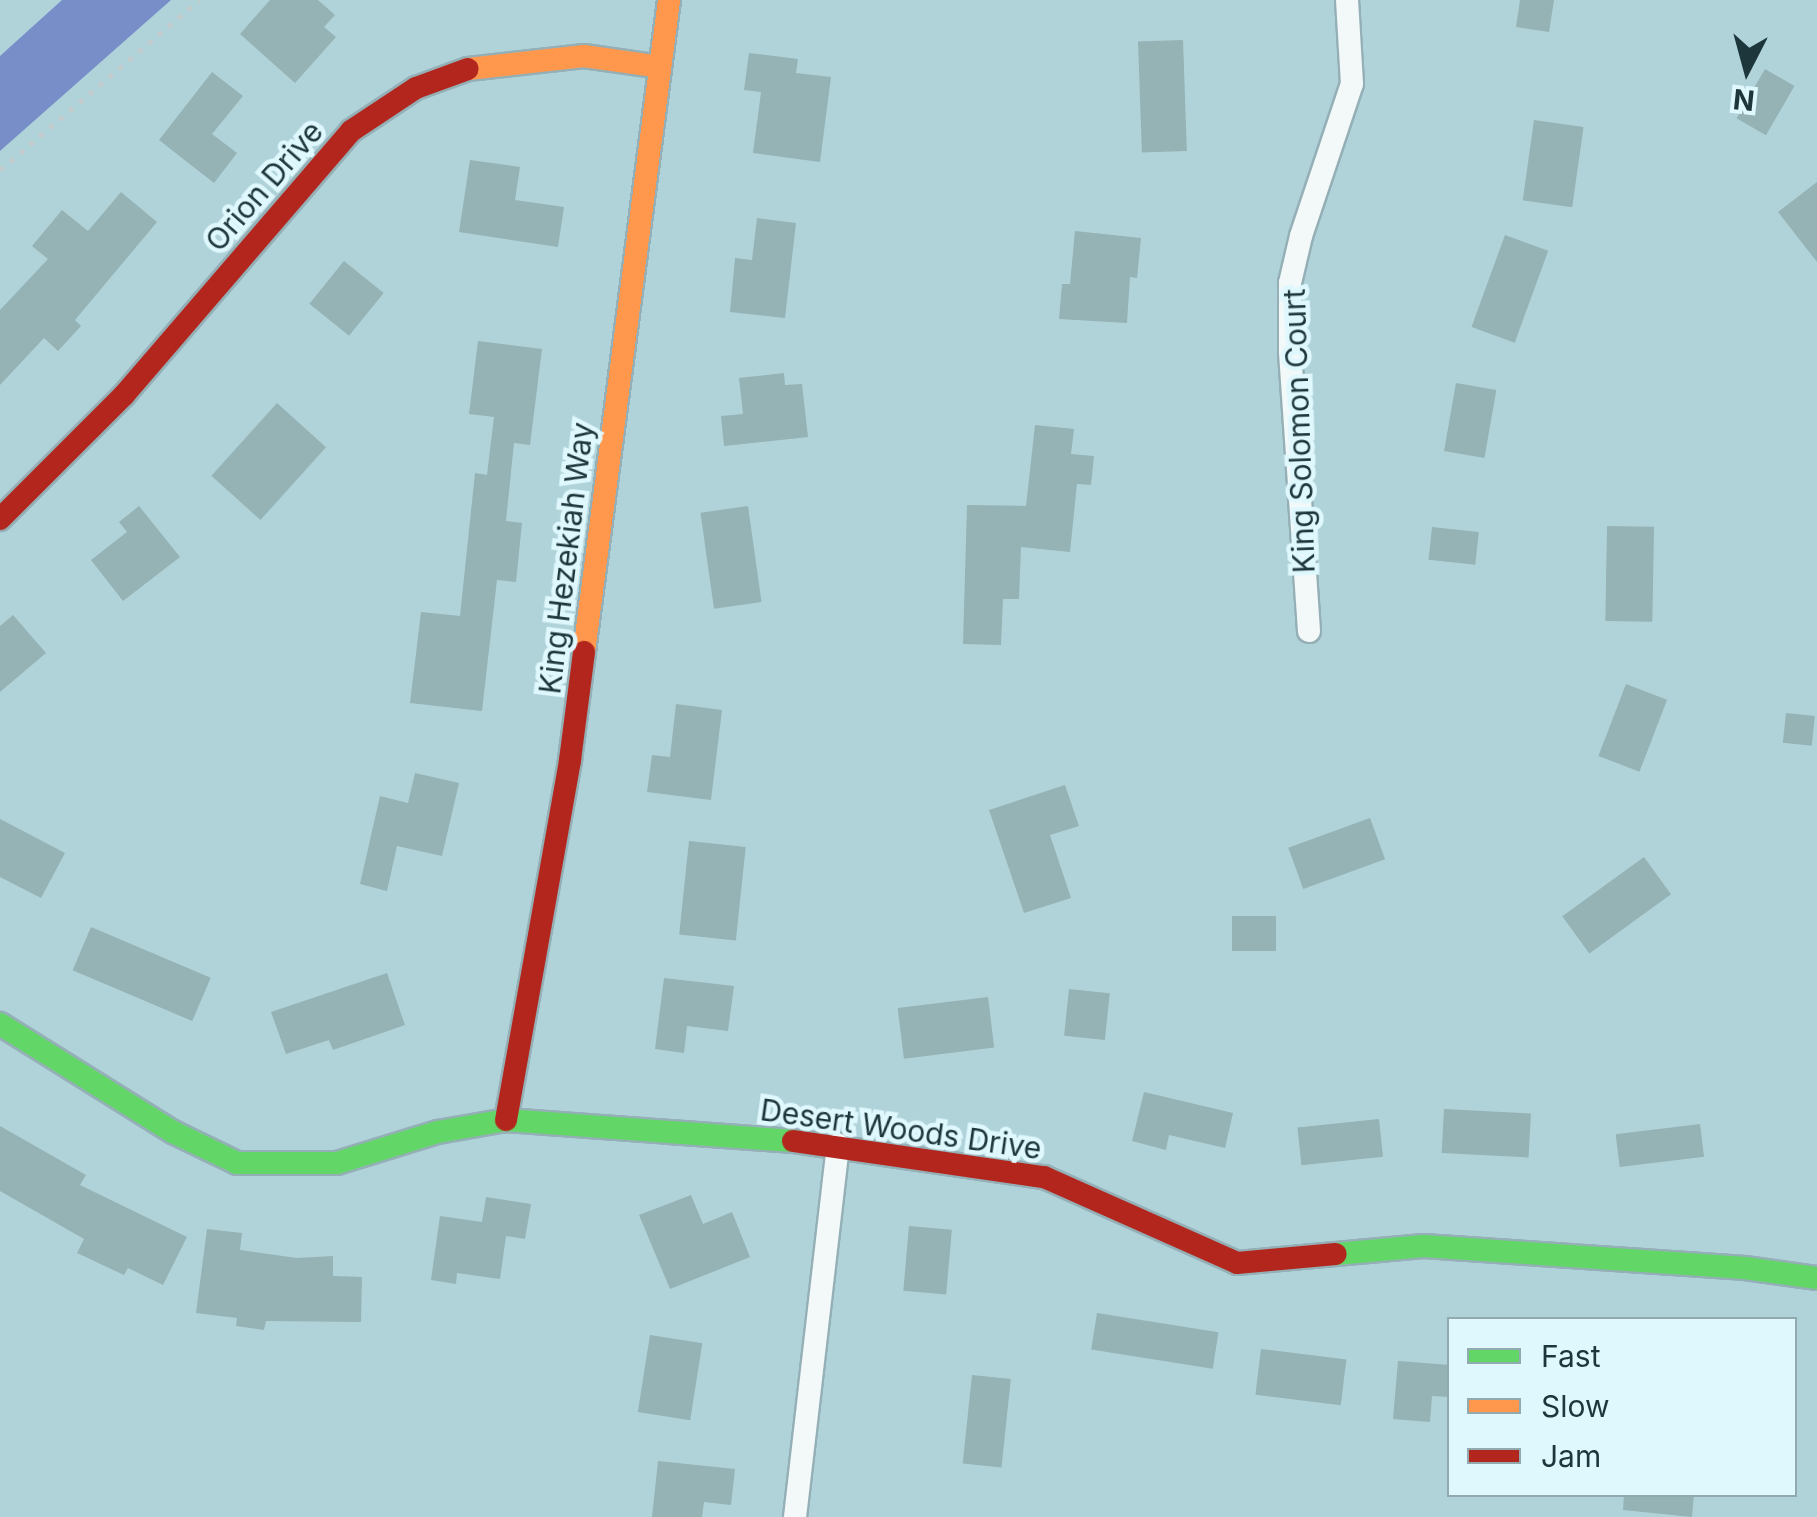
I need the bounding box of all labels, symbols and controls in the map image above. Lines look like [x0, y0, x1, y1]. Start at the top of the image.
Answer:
north arrow [1697, 20, 1797, 120]
text: N [1731, 82, 1756, 118]
street label: Orion Drive [198, 114, 330, 258]
street label: King Solomon Court [1276, 288, 1322, 574]
street label: King Hezekiah Way [531, 420, 601, 696]
street label: Desert Woods Drive [758, 1091, 1044, 1167]
legend [1447, 1317, 1797, 1497]
text: Fast [1541, 1338, 1600, 1374]
text: Slow [1541, 1388, 1610, 1424]
text: Jam [1541, 1438, 1601, 1474]

